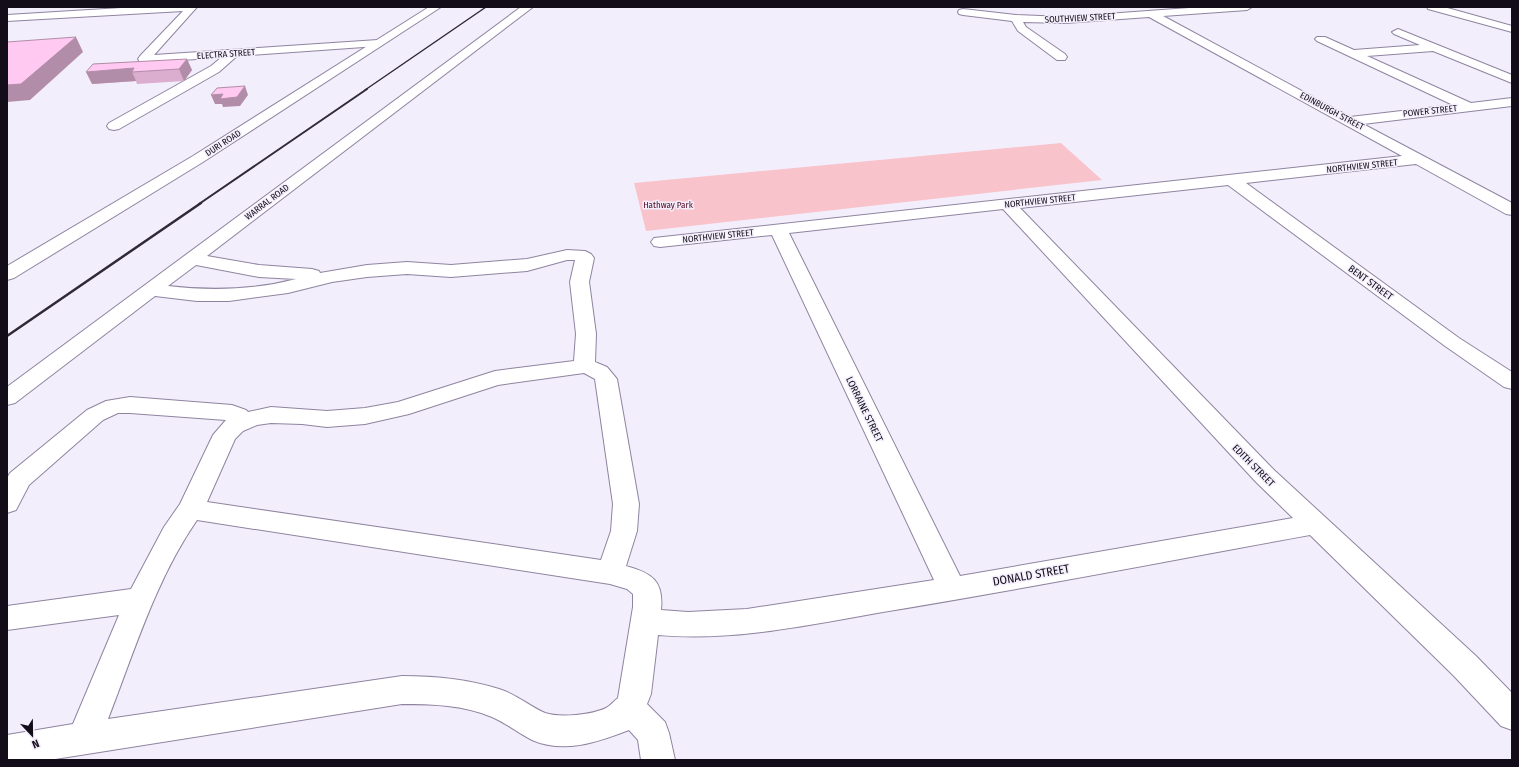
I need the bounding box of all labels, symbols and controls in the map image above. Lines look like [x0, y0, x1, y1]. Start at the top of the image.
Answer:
street label: SOUTHVIEW STREET [1044, 11, 1117, 25]
street label: ELECTRA STREET [196, 47, 256, 61]
street label: EDINBURGH STREET [1298, 90, 1366, 132]
street label: POWER STREET [1402, 103, 1458, 119]
street label: DURI ROAD [203, 128, 243, 158]
street label: NORTHVIEW STREET [1326, 157, 1399, 175]
street label: WARRAL ROAD [243, 182, 291, 222]
street label: NORTHVIEW STREET [1004, 192, 1077, 210]
park label: Hathway Park [643, 200, 694, 210]
street label: NORTHVIEW STREET [682, 227, 755, 245]
street label: BENT STREET [1346, 263, 1395, 303]
street label: LORRAINE STREET [843, 375, 885, 444]
street label: EDITH STREET [1230, 442, 1277, 490]
street label: DONALD STREET [991, 561, 1071, 589]
north arrow [12, 715, 52, 755]
text: N [30, 737, 41, 751]

